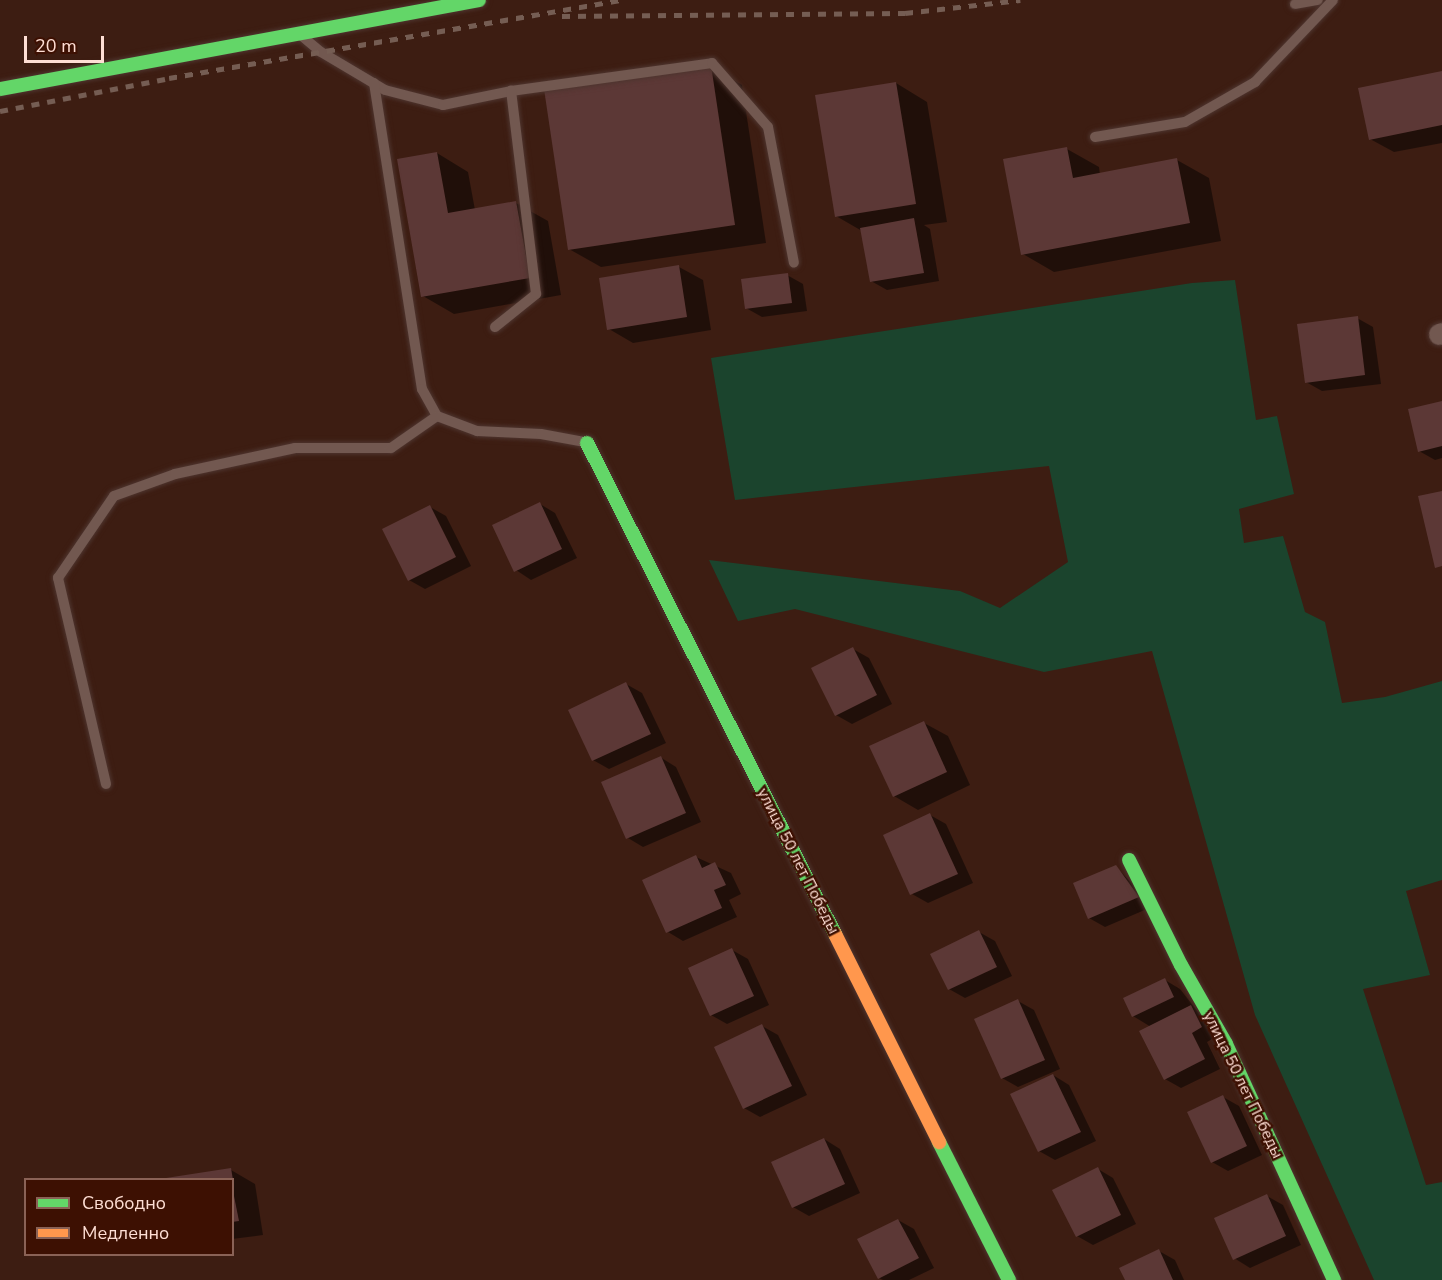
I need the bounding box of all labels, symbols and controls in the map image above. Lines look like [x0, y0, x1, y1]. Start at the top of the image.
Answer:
scale bar [27, 24, 106, 62]
text: 20 m [35, 34, 77, 58]
street label: улица 50 лет Победы [753, 785, 843, 937]
street label: улица 50 лет Победы [1199, 1008, 1287, 1162]
legend [24, 1178, 234, 1256]
text: Свободно [82, 1191, 166, 1215]
text: Медленно [82, 1221, 169, 1245]

